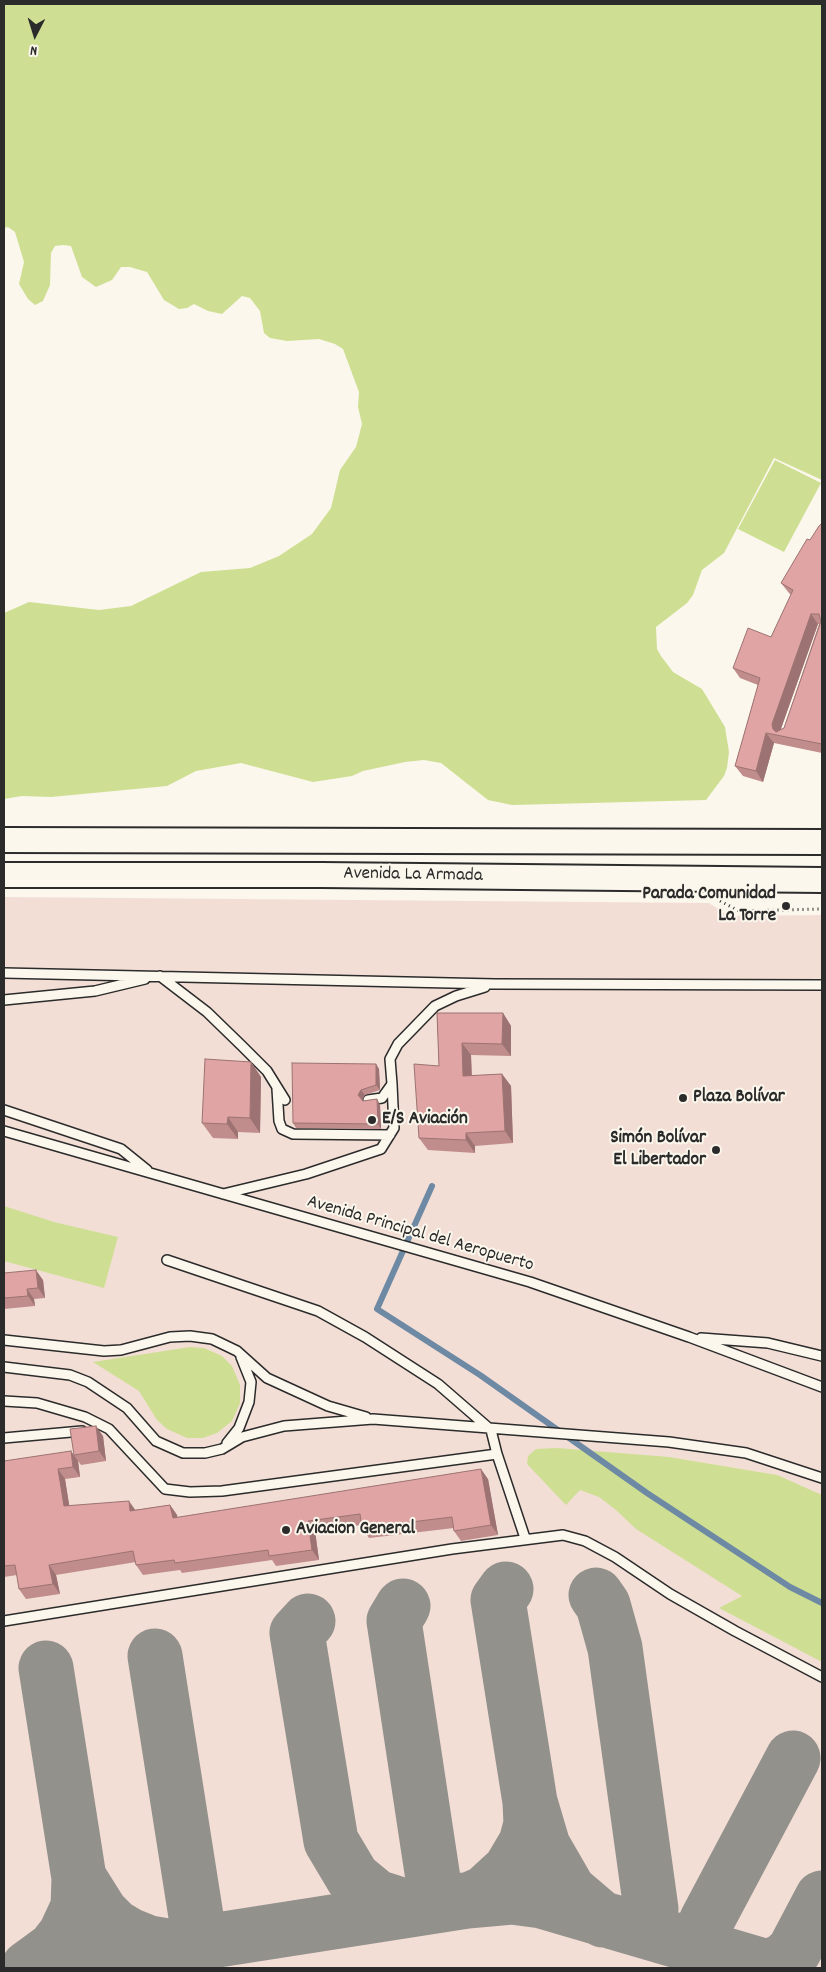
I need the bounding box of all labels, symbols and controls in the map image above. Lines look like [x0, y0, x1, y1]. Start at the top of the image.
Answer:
north arrow [10, 10, 60, 60]
text: N [29, 40, 38, 60]
street label: Avenida La Armada [343, 863, 483, 889]
place label: Parada Comunidad La Torre [642, 884, 776, 928]
marker: Parada Comunidad La Torre [780, 900, 792, 912]
place label: Plaza Bolívar [693, 1087, 785, 1109]
marker: Plaza Bolívar [677, 1092, 689, 1104]
place label: E/S Aviación [382, 1109, 468, 1131]
marker: E/S Aviación [366, 1114, 378, 1126]
place label: Simón Bolívar El Libertador [610, 1128, 706, 1172]
marker: Simón Bolívar El Libertador [710, 1144, 722, 1156]
street label: Avenida Principal del Aeropuerto [304, 1192, 536, 1278]
place label: Aviacion General [296, 1519, 415, 1541]
marker: Aviacion General [280, 1524, 292, 1536]

